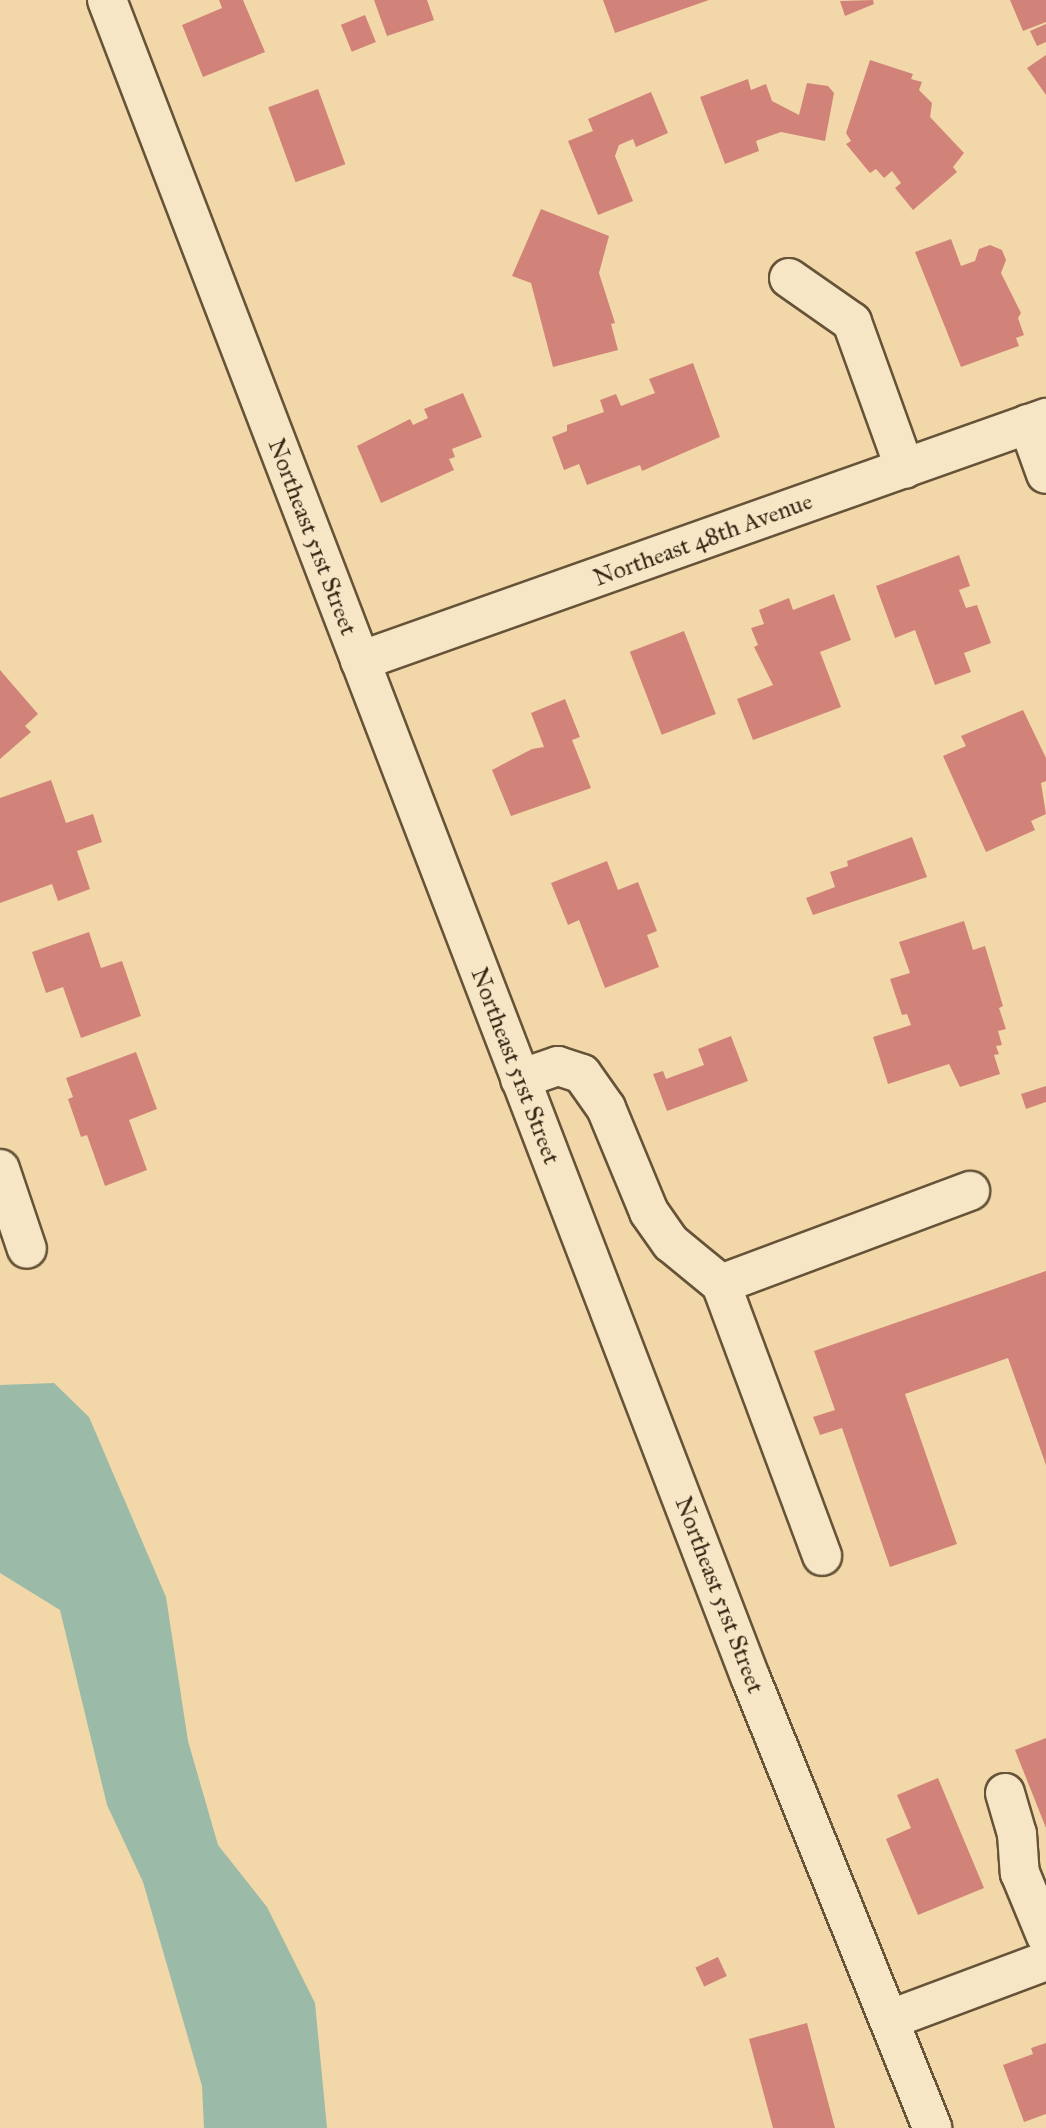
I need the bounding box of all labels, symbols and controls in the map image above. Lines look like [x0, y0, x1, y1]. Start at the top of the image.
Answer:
street label: Northeast 51st Street [261, 435, 363, 639]
street label: Northeast 48th Avenue [590, 487, 816, 593]
street label: Northeast 51st Street [464, 964, 566, 1168]
street label: Northeast 51st Street [668, 1493, 770, 1697]

